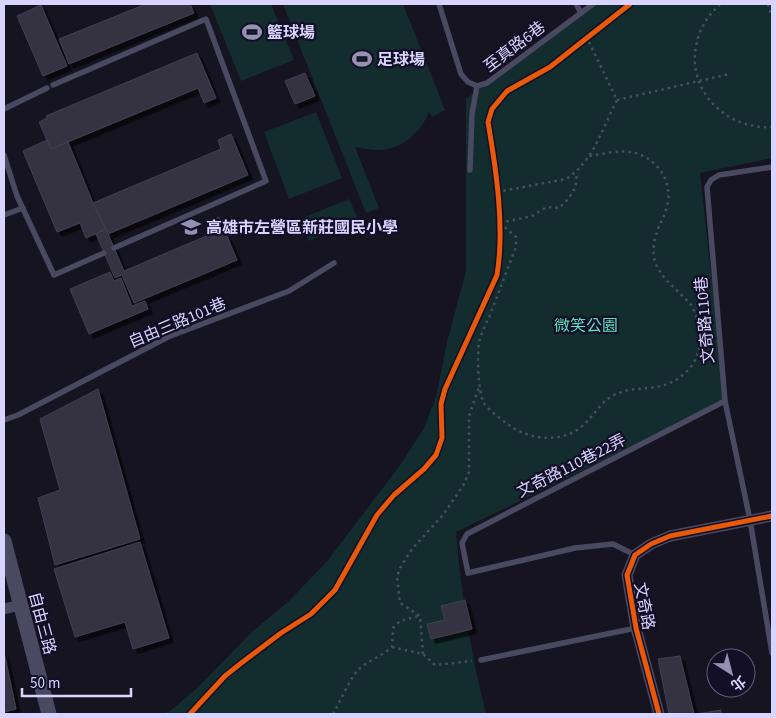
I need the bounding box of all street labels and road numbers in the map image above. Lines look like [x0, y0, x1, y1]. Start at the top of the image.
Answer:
street label: 至真路6巷 [479, 16, 550, 77]
street label: 文奇路110巷 [690, 275, 720, 365]
street label: 自由三路101巷 [125, 293, 229, 353]
street label: 文奇路110巷22弄 [513, 429, 630, 503]
street label: 文奇路 [629, 581, 659, 632]
street label: 自由三路 [23, 589, 61, 657]

